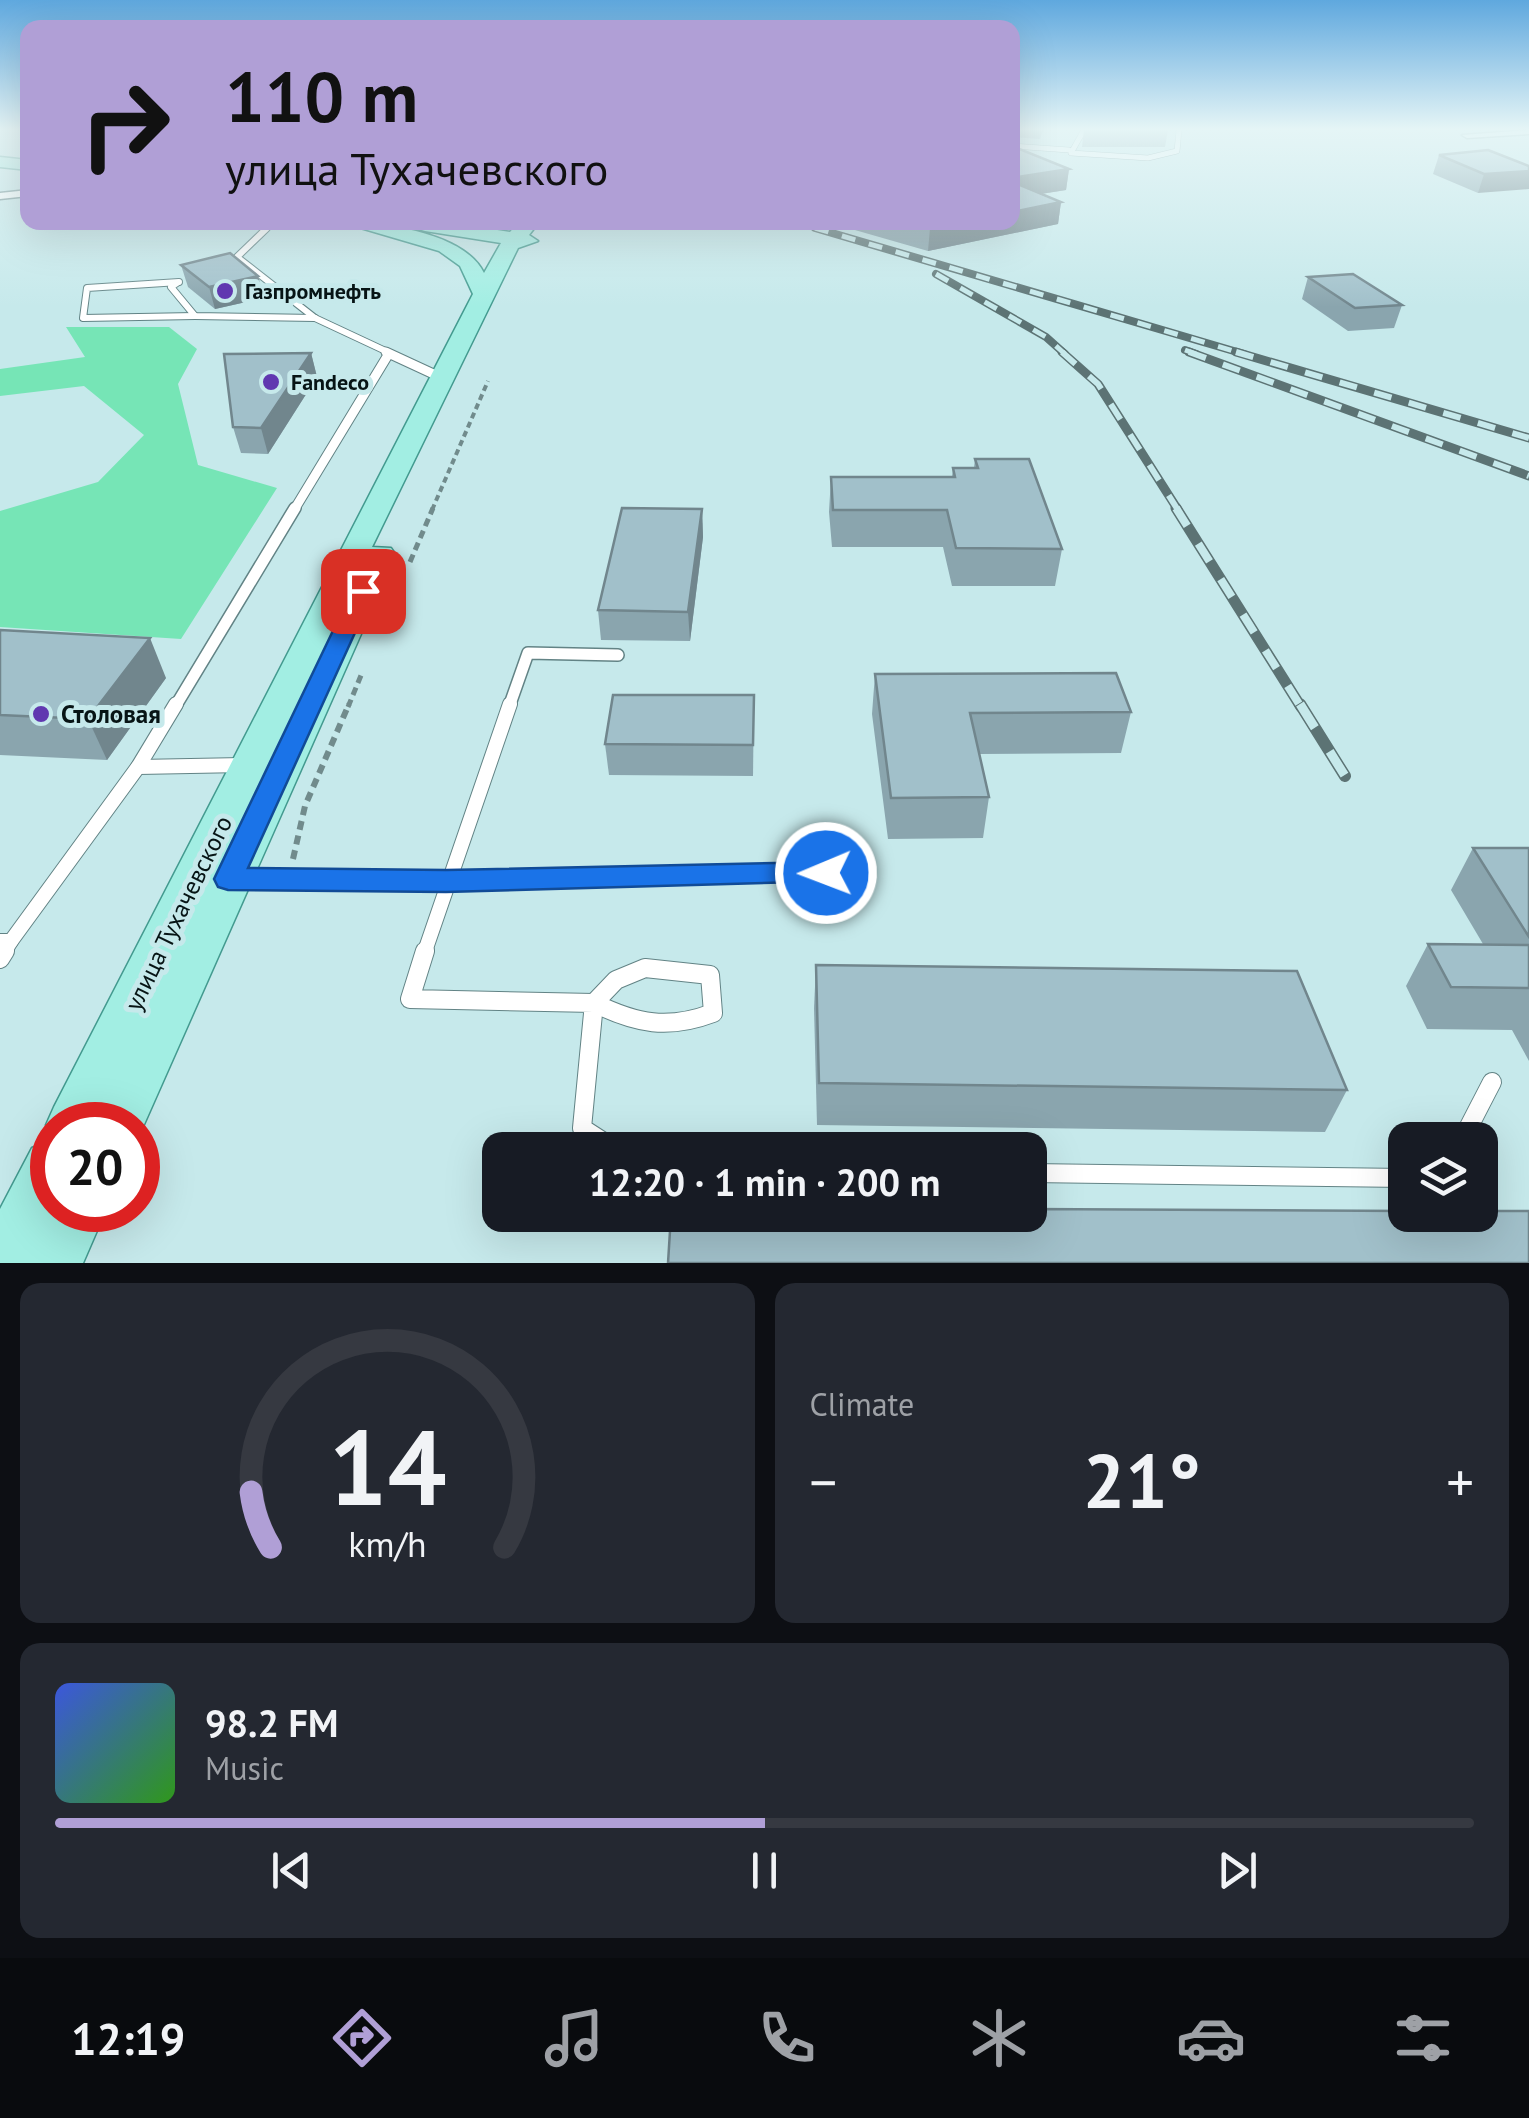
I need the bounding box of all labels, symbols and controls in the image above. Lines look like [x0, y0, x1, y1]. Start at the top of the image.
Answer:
text: 110 m [225, 51, 418, 141]
icon: right [60, 60, 190, 190]
text: улица Тухачевского [225, 139, 608, 197]
place label: Газпромнефть [245, 277, 381, 305]
marker: Газпромнефть [214, 280, 236, 302]
place label: Fandeco [291, 368, 369, 396]
marker: Fandeco [260, 371, 282, 393]
pin [321, 549, 406, 634]
icon: arrive [336, 564, 391, 619]
place label: Столовая [61, 698, 161, 730]
marker: Столовая [30, 703, 52, 725]
street label: улица Тухачевского [117, 810, 239, 1016]
position arrow [774, 821, 878, 925]
speed limit sign: 20 [30, 1102, 160, 1232]
map controls [1388, 1122, 1498, 1232]
button: layers [1388, 1122, 1498, 1232]
text: 12:20 · 1 min · 200 m [589, 1157, 940, 1206]
text: Climate [810, 1383, 914, 1425]
text: 14 [328, 1399, 446, 1534]
text: 21° [1083, 1432, 1201, 1529]
text: − [810, 1446, 837, 1517]
text: + [1446, 1446, 1474, 1517]
text: km/h [348, 1521, 426, 1567]
text: 98.2 FM [205, 1698, 338, 1747]
text: Music [205, 1747, 284, 1789]
icon: previous [264, 1843, 319, 1898]
icon: pause [737, 1843, 792, 1898]
icon: next [1210, 1843, 1265, 1898]
icon: directions [327, 2003, 397, 2073]
icon: music [539, 2003, 609, 2073]
icon: phone [752, 2003, 822, 2073]
icon: climate [964, 2003, 1034, 2073]
icon: car [1176, 2003, 1246, 2073]
icon: filters [1388, 2003, 1458, 2073]
text: 12:19 [71, 2009, 185, 2067]

